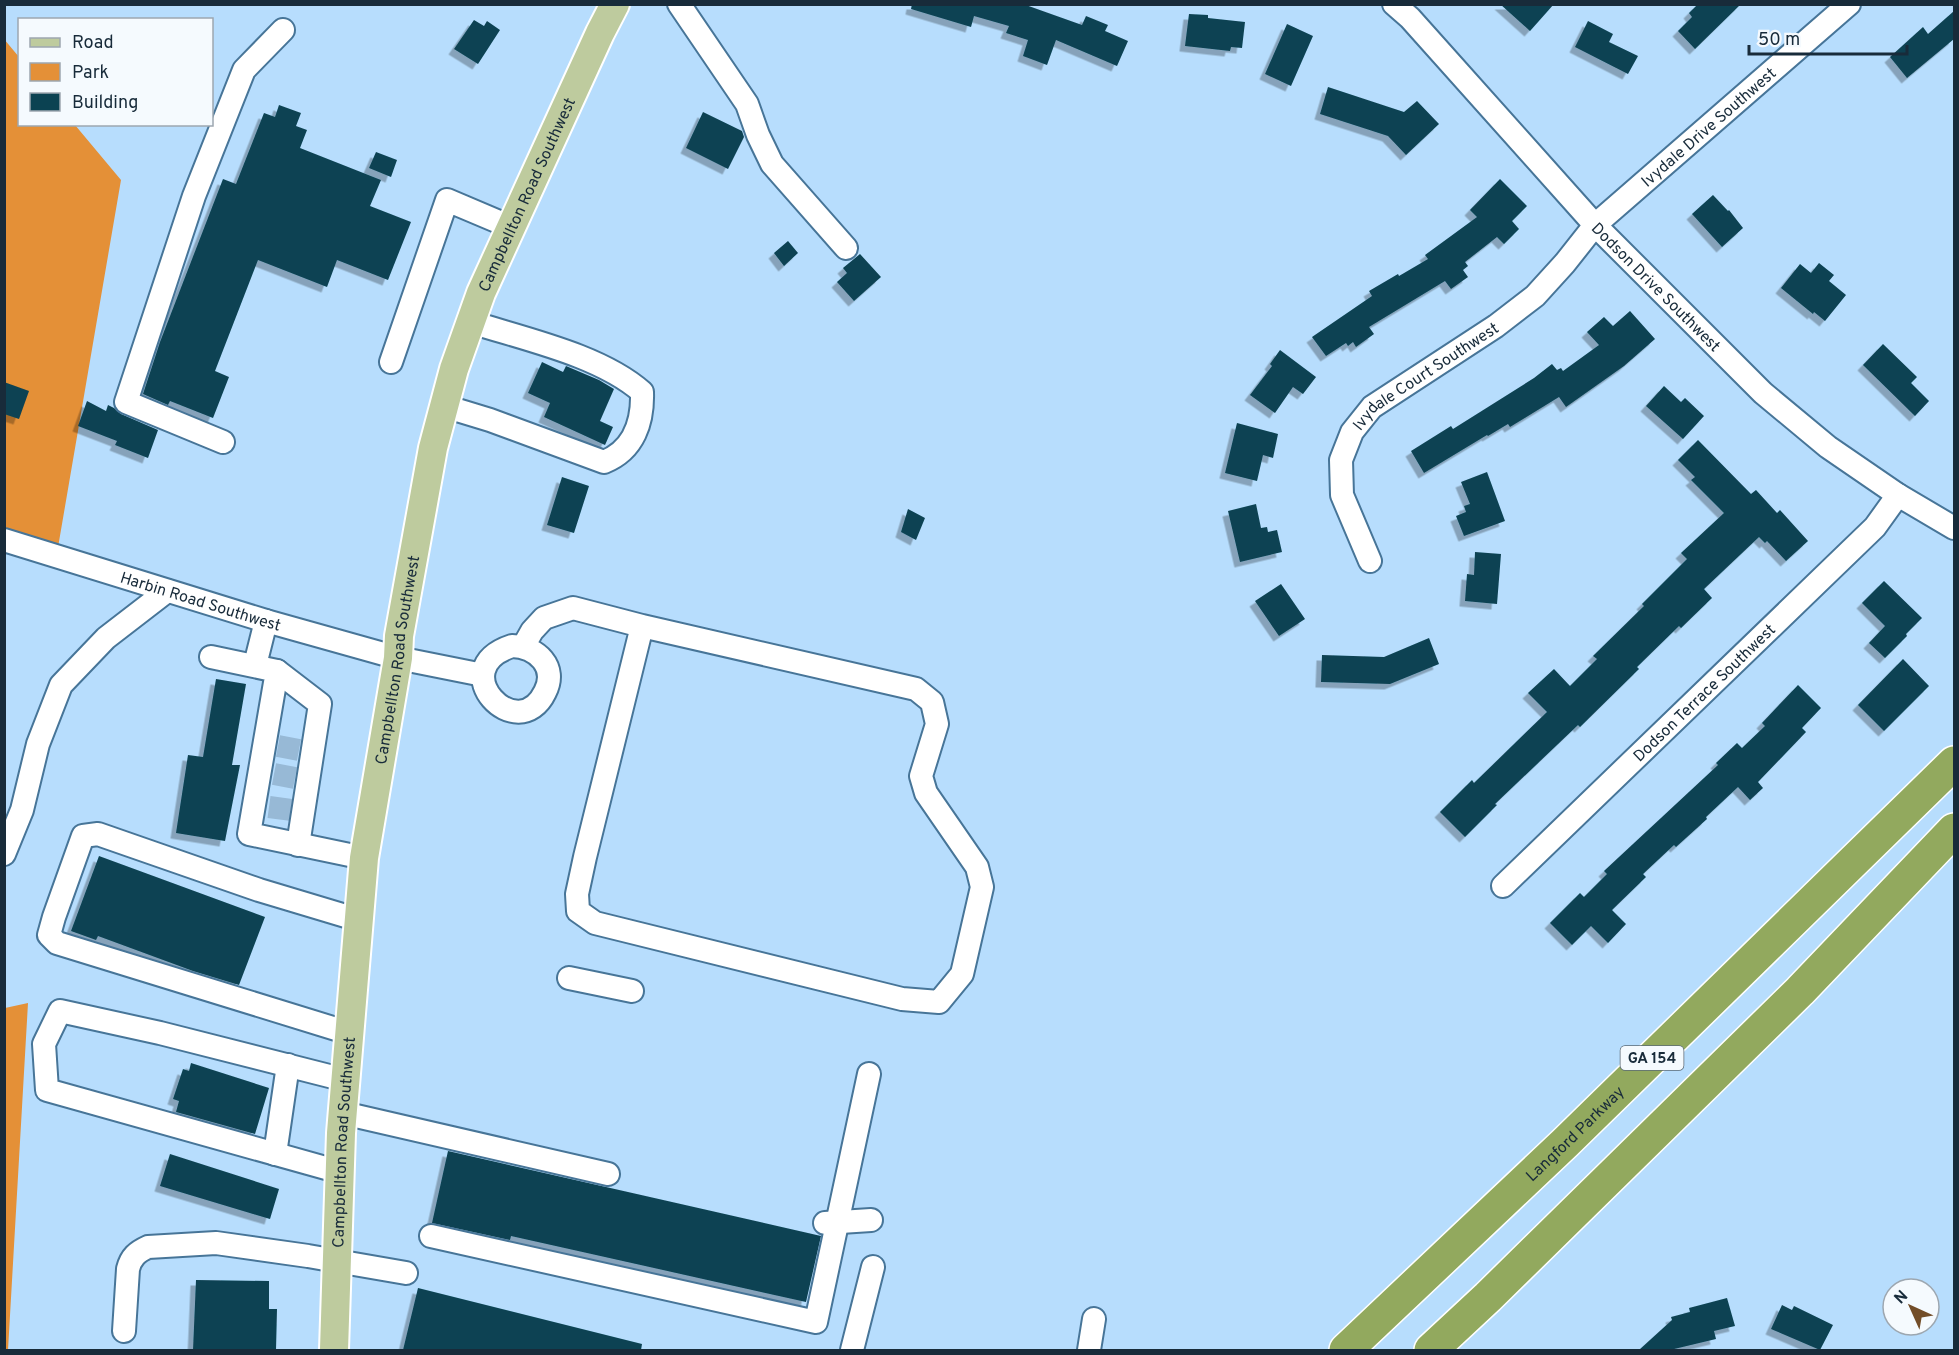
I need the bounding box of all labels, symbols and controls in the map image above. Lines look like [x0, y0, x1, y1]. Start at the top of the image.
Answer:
legend [18, 18, 213, 126]
scale bar [1749, 18, 1906, 56]
text: 50 m [1758, 29, 1800, 52]
text: Road [72, 32, 114, 55]
text: Park [72, 62, 109, 85]
street label: Ivydale Drive Southwest [1638, 64, 1781, 192]
text: Building [72, 92, 138, 115]
street label: Campbellton Road Southwest [475, 95, 581, 295]
street label: Dodson Drive Southwest [1586, 219, 1724, 357]
street label: Ivydale Court Southwest [1349, 319, 1503, 435]
street label: Campbellton Road Southwest [372, 554, 425, 766]
street label: Harbin Road Southwest [117, 569, 283, 637]
street label: Dodson Terrace Southwest [1630, 620, 1781, 767]
street label: Campbellton Road Southwest [329, 1036, 361, 1248]
road number: GA 154 [1620, 1046, 1684, 1070]
street label: Langford Parkway [1522, 1083, 1629, 1187]
north arrow [1881, 1277, 1941, 1337]
text: N [1891, 1287, 1913, 1309]

